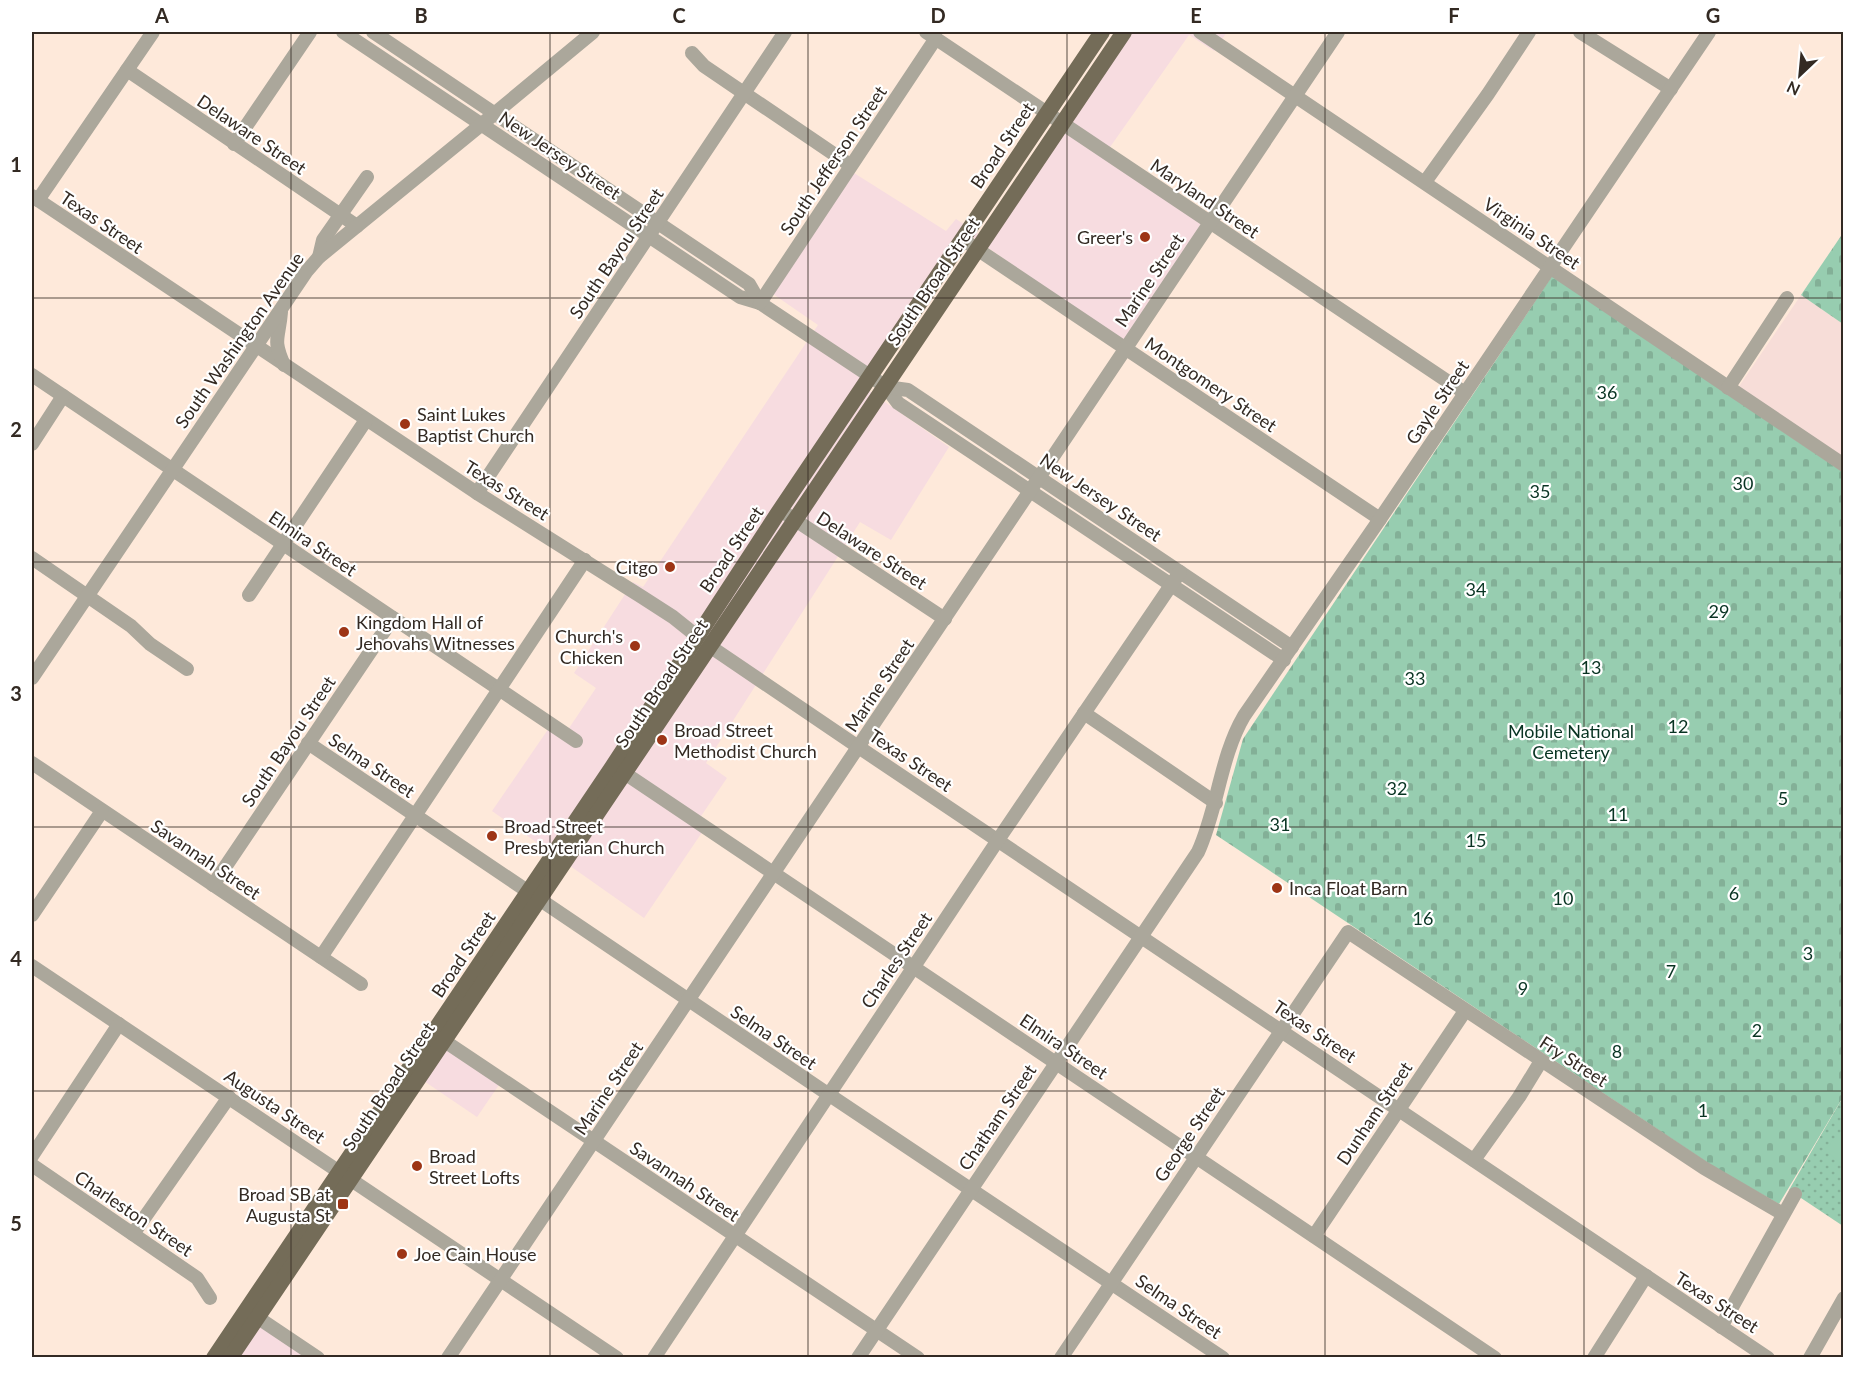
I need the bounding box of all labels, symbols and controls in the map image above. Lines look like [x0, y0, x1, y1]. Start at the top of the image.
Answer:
text: A [154, 3, 169, 27]
text: B [414, 3, 428, 27]
text: C [672, 3, 686, 27]
text: D [930, 3, 946, 27]
text: E [1190, 3, 1202, 27]
text: F [1448, 3, 1460, 27]
text: G [1706, 3, 1720, 27]
north arrow [1770, 45, 1830, 105]
text: N [1784, 78, 1803, 100]
street label: South Jefferson Street [775, 81, 891, 239]
street label: Delaware Street [193, 89, 311, 179]
street label: Broad Street [965, 97, 1039, 192]
street label: New Jersey Street [495, 106, 625, 204]
text: 1 [10, 152, 22, 176]
street label: Maryland Street [1146, 153, 1264, 243]
street label: South Bayou Street [564, 183, 668, 322]
street label: Texas Street [56, 186, 148, 258]
street label: Virginia Street [1479, 193, 1585, 274]
street label: South Broad Street [882, 212, 984, 349]
place label: Greer's [1077, 226, 1133, 248]
street label: Marine Street [1110, 229, 1189, 331]
marker: Greer's [1138, 230, 1152, 244]
street label: South Washington Avenue [170, 248, 308, 432]
street label: Montgomery Street [1141, 332, 1281, 437]
street label: Gayle Street [1401, 355, 1474, 448]
park label: 36 [1597, 381, 1617, 403]
place label: Saint Lukes Baptist Church [417, 403, 534, 446]
text: 2 [10, 417, 22, 441]
marker: Saint Lukes Baptist Church [398, 417, 412, 431]
street label: New Jersey Street [1036, 448, 1166, 546]
street label: Texas Street [461, 455, 554, 525]
park label: 30 [1733, 472, 1753, 494]
park label: 35 [1530, 480, 1550, 502]
street label: Broad Street [694, 501, 768, 596]
street label: Elmira Street [265, 506, 361, 581]
street label: Delaware Street [813, 506, 932, 594]
place label: Citgo [616, 556, 658, 578]
marker: Citgo [663, 560, 677, 574]
park label: 34 [1466, 578, 1486, 600]
park label: 29 [1709, 600, 1729, 622]
place label: Kingdom Hall of Jehovahs Witnesses [356, 611, 515, 654]
street label: South Broad Street [610, 614, 712, 751]
marker: Kingdom Hall of Jehovahs Witnesses [337, 625, 351, 639]
place label: Church's Chicken [555, 625, 623, 668]
street label: Marine Street [840, 634, 919, 736]
marker: Church's Chicken [628, 639, 642, 653]
park label: 13 [1581, 656, 1601, 678]
park label: 33 [1405, 667, 1425, 689]
street label: South Bayou Street [236, 671, 340, 810]
text: 3 [10, 681, 22, 705]
park label: 12 [1668, 715, 1688, 737]
place label: Broad Street Methodist Church [674, 719, 817, 762]
park label: Mobile National Cemetery [1508, 720, 1634, 763]
street label: Texas Street [865, 724, 957, 796]
street label: Selma Street [325, 728, 420, 802]
marker: Broad Street Methodist Church [655, 733, 669, 747]
park label: 32 [1387, 777, 1407, 799]
park label: 5 [1778, 787, 1788, 809]
park label: 11 [1608, 803, 1628, 825]
park label: 31 [1270, 813, 1290, 835]
street label: Savannah Street [147, 814, 265, 904]
place label: Broad Street Presbyterian Church [504, 815, 665, 858]
marker: Broad Street Presbyterian Church [485, 829, 499, 843]
park label: 15 [1466, 829, 1486, 851]
place label: Inca Float Barn [1289, 877, 1408, 899]
marker: Inca Float Barn [1270, 881, 1284, 895]
park label: 6 [1729, 882, 1739, 904]
park label: 10 [1553, 887, 1573, 909]
street label: Broad Street [426, 906, 500, 1001]
street label: Charles Street [856, 907, 936, 1012]
park label: 16 [1413, 907, 1433, 929]
park label: 3 [1803, 942, 1813, 964]
text: 4 [10, 946, 22, 970]
park label: 7 [1666, 960, 1676, 982]
park label: 9 [1518, 977, 1528, 999]
street label: Texas Street [1269, 995, 1361, 1067]
street label: Selma Street [727, 1000, 822, 1074]
street label: Elmira Street [1016, 1009, 1112, 1084]
street label: South Broad Street [337, 1017, 439, 1154]
park label: 2 [1752, 1019, 1762, 1041]
street label: Fry Street [1536, 1031, 1613, 1091]
street label: Marine Street [569, 1037, 648, 1139]
park label: 8 [1612, 1040, 1622, 1062]
street label: Dunham Street [1331, 1057, 1417, 1169]
street label: Chatham Street [953, 1059, 1041, 1174]
street label: Augusta Street [221, 1064, 330, 1148]
street label: George Street [1149, 1082, 1229, 1186]
park label: 1 [1698, 1099, 1708, 1121]
street label: Savannah Street [626, 1136, 744, 1226]
place label: Broad Street Lofts [429, 1145, 520, 1188]
marker: Broad Street Lofts [410, 1159, 424, 1173]
street label: Charleston Street [71, 1165, 198, 1261]
place label: Broad SB at Augusta St [238, 1183, 332, 1226]
marker: Broad SB at Augusta St [336, 1197, 350, 1211]
text: 5 [10, 1211, 22, 1235]
place label: Joe Cain House [414, 1243, 537, 1265]
marker: Joe Cain House [395, 1247, 409, 1261]
street label: Texas Street [1671, 1267, 1764, 1338]
street label: Selma Street [1132, 1269, 1227, 1343]

